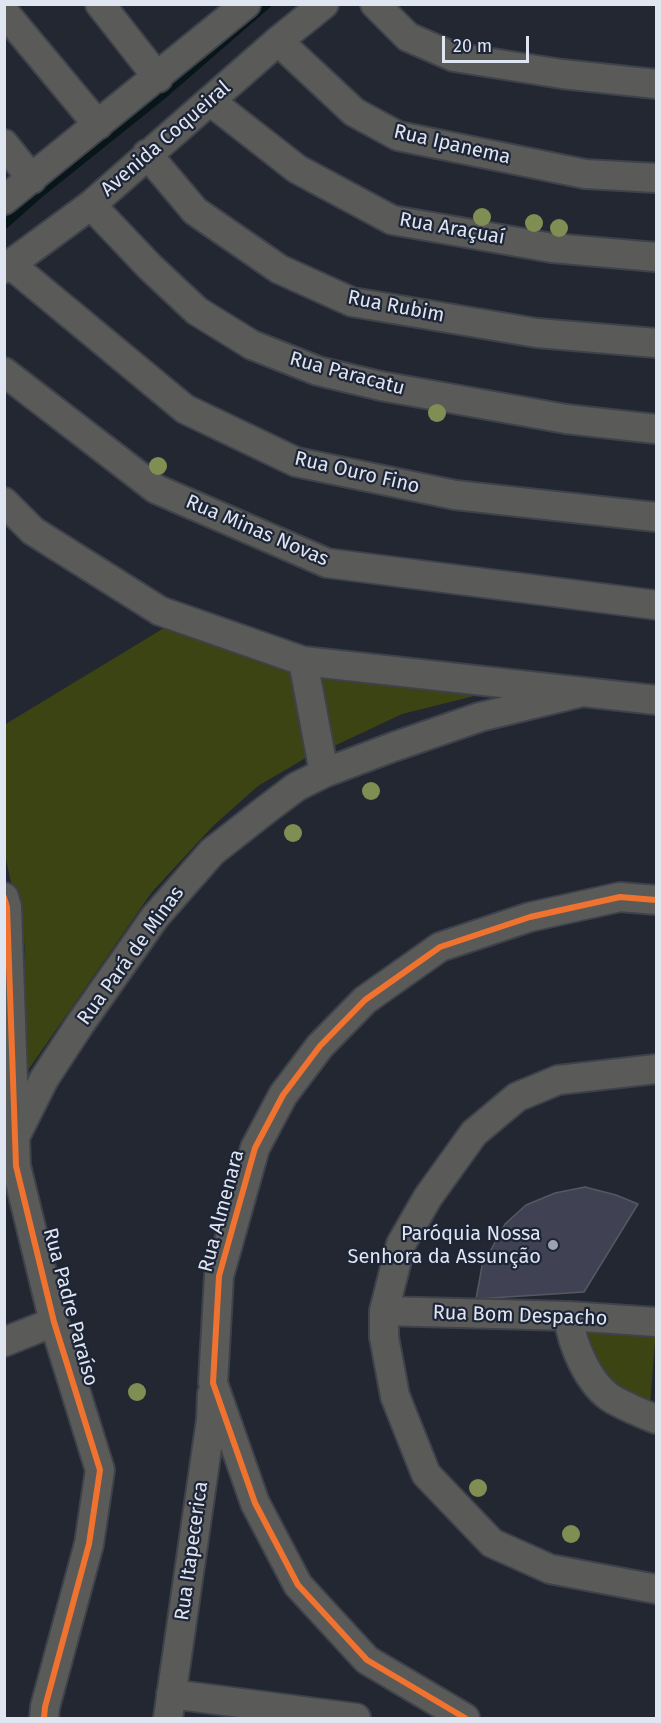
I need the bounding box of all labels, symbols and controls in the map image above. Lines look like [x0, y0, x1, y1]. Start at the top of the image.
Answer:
scale bar [445, 24, 532, 62]
text: 20 m [453, 35, 492, 57]
street label: Avenida Coqueiral [96, 76, 236, 202]
street label: Rua Ipanema [391, 120, 513, 170]
street label: Rua Araçuaí [397, 208, 507, 250]
street label: Rua Rubim [345, 286, 447, 328]
street label: Rua Paracatu [287, 347, 407, 401]
street label: Rua Ouro Fino [292, 447, 422, 499]
street label: Rua Minas Novas [182, 490, 332, 572]
street label: Rua Pará de Minas [73, 882, 189, 1030]
street label: Rua Almenara [194, 1147, 250, 1275]
place label: Paróquia Nossa Senhora da Assunção [348, 1222, 541, 1269]
street label: Rua Padre Paraíso [37, 1225, 103, 1389]
marker: Paróquia Nossa Senhora da Assunção [546, 1238, 560, 1252]
street label: Rua Bom Despacho [432, 1301, 608, 1331]
street label: Rua Itapecerica [170, 1480, 214, 1622]

